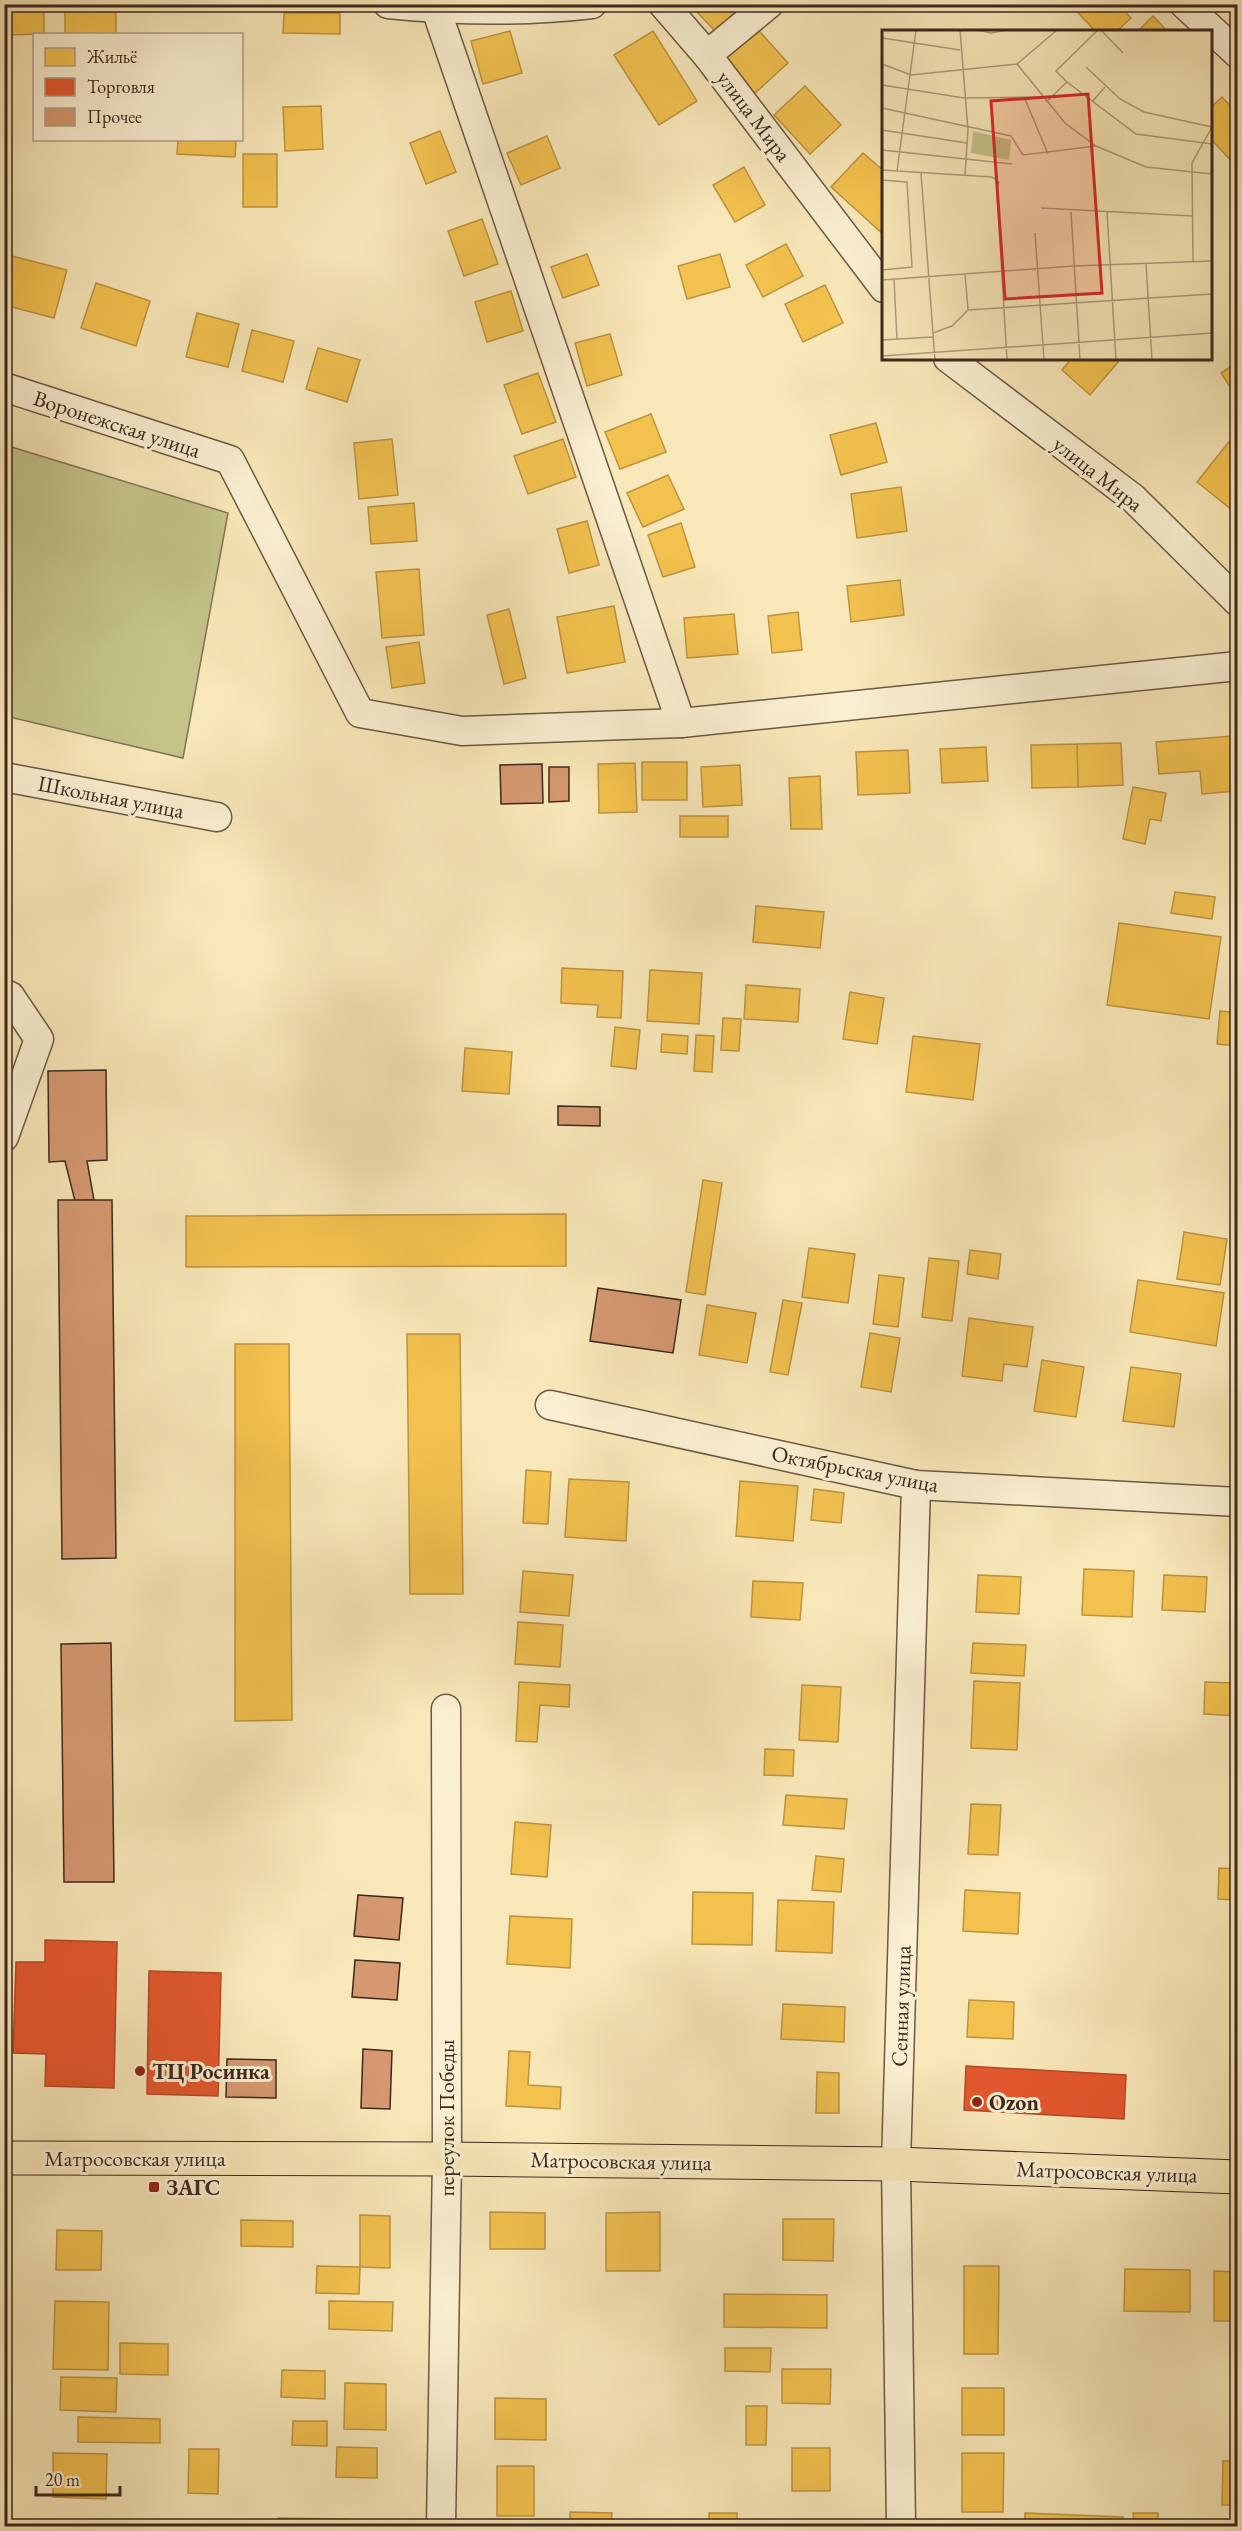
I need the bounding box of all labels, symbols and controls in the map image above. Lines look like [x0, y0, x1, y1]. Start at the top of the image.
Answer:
inset map [882, 30, 1212, 360]
legend [33, 33, 243, 141]
text: Жильё [86, 45, 137, 68]
street label: улица Мира [710, 65, 798, 168]
text: Торговля [87, 75, 155, 98]
text: Прочее [87, 105, 142, 128]
street label: Воронежская улица [30, 383, 204, 465]
street label: улица Мира [1047, 430, 1149, 518]
street label: Школьная улица [36, 769, 187, 825]
street label: Октябрьская улица [769, 1439, 941, 1499]
street label: Сенная улица [884, 1945, 918, 2067]
street label: переулок Победы [432, 2040, 461, 2196]
place label: ТЦ Росинка [152, 2057, 270, 2086]
marker: ТЦ Росинка [133, 2064, 147, 2078]
place label: Ozon [989, 2088, 1039, 2117]
marker: Ozon [970, 2095, 984, 2109]
street label: Матросовская улица [44, 2144, 226, 2173]
street label: Матросовская улица [530, 2145, 712, 2177]
street label: Матросовская улица [1016, 2154, 1198, 2190]
place label: ЗАГС [166, 2173, 220, 2202]
marker: ЗАГС [147, 2180, 161, 2194]
scale bar [36, 2459, 120, 2497]
text: 20 m [45, 2468, 80, 2491]

